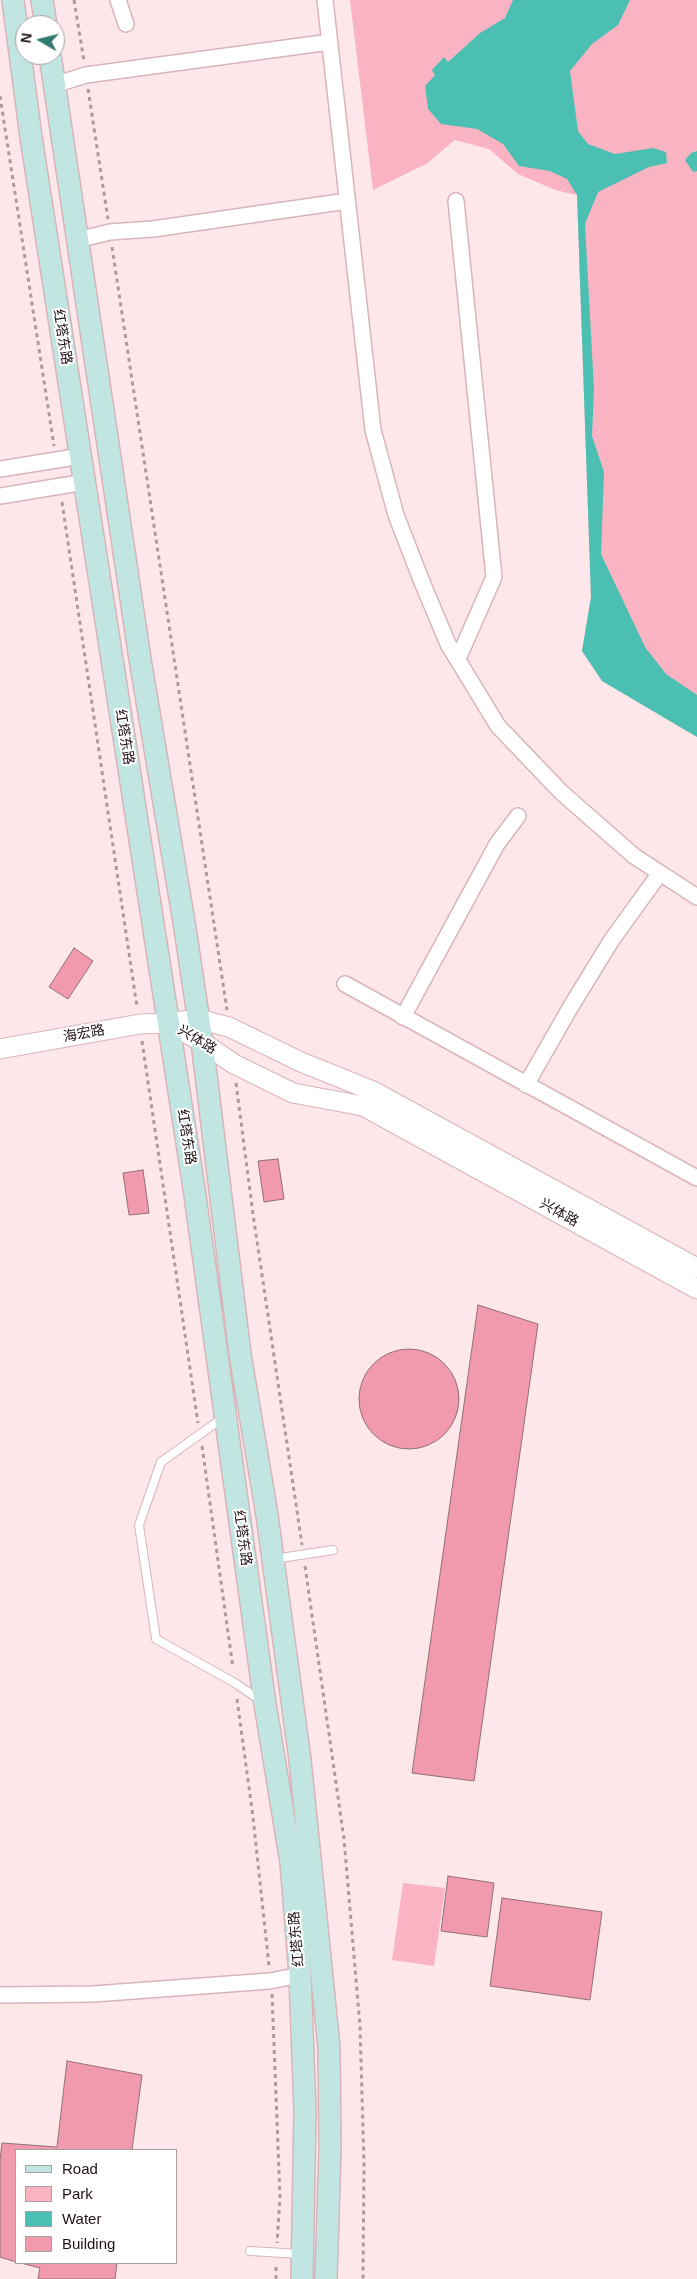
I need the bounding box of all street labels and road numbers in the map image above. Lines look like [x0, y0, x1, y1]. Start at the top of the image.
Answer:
street label: 红塔东路 [49, 308, 75, 366]
street label: 红塔东路 [111, 708, 137, 766]
street label: 海宏路 [62, 1022, 106, 1046]
street label: 兴体路 [175, 1022, 219, 1058]
street label: 红塔东路 [173, 1108, 199, 1166]
street label: 兴体路 [537, 1195, 581, 1231]
street label: 红塔东路 [230, 1509, 254, 1567]
street label: 红塔东路 [286, 1910, 308, 1968]

